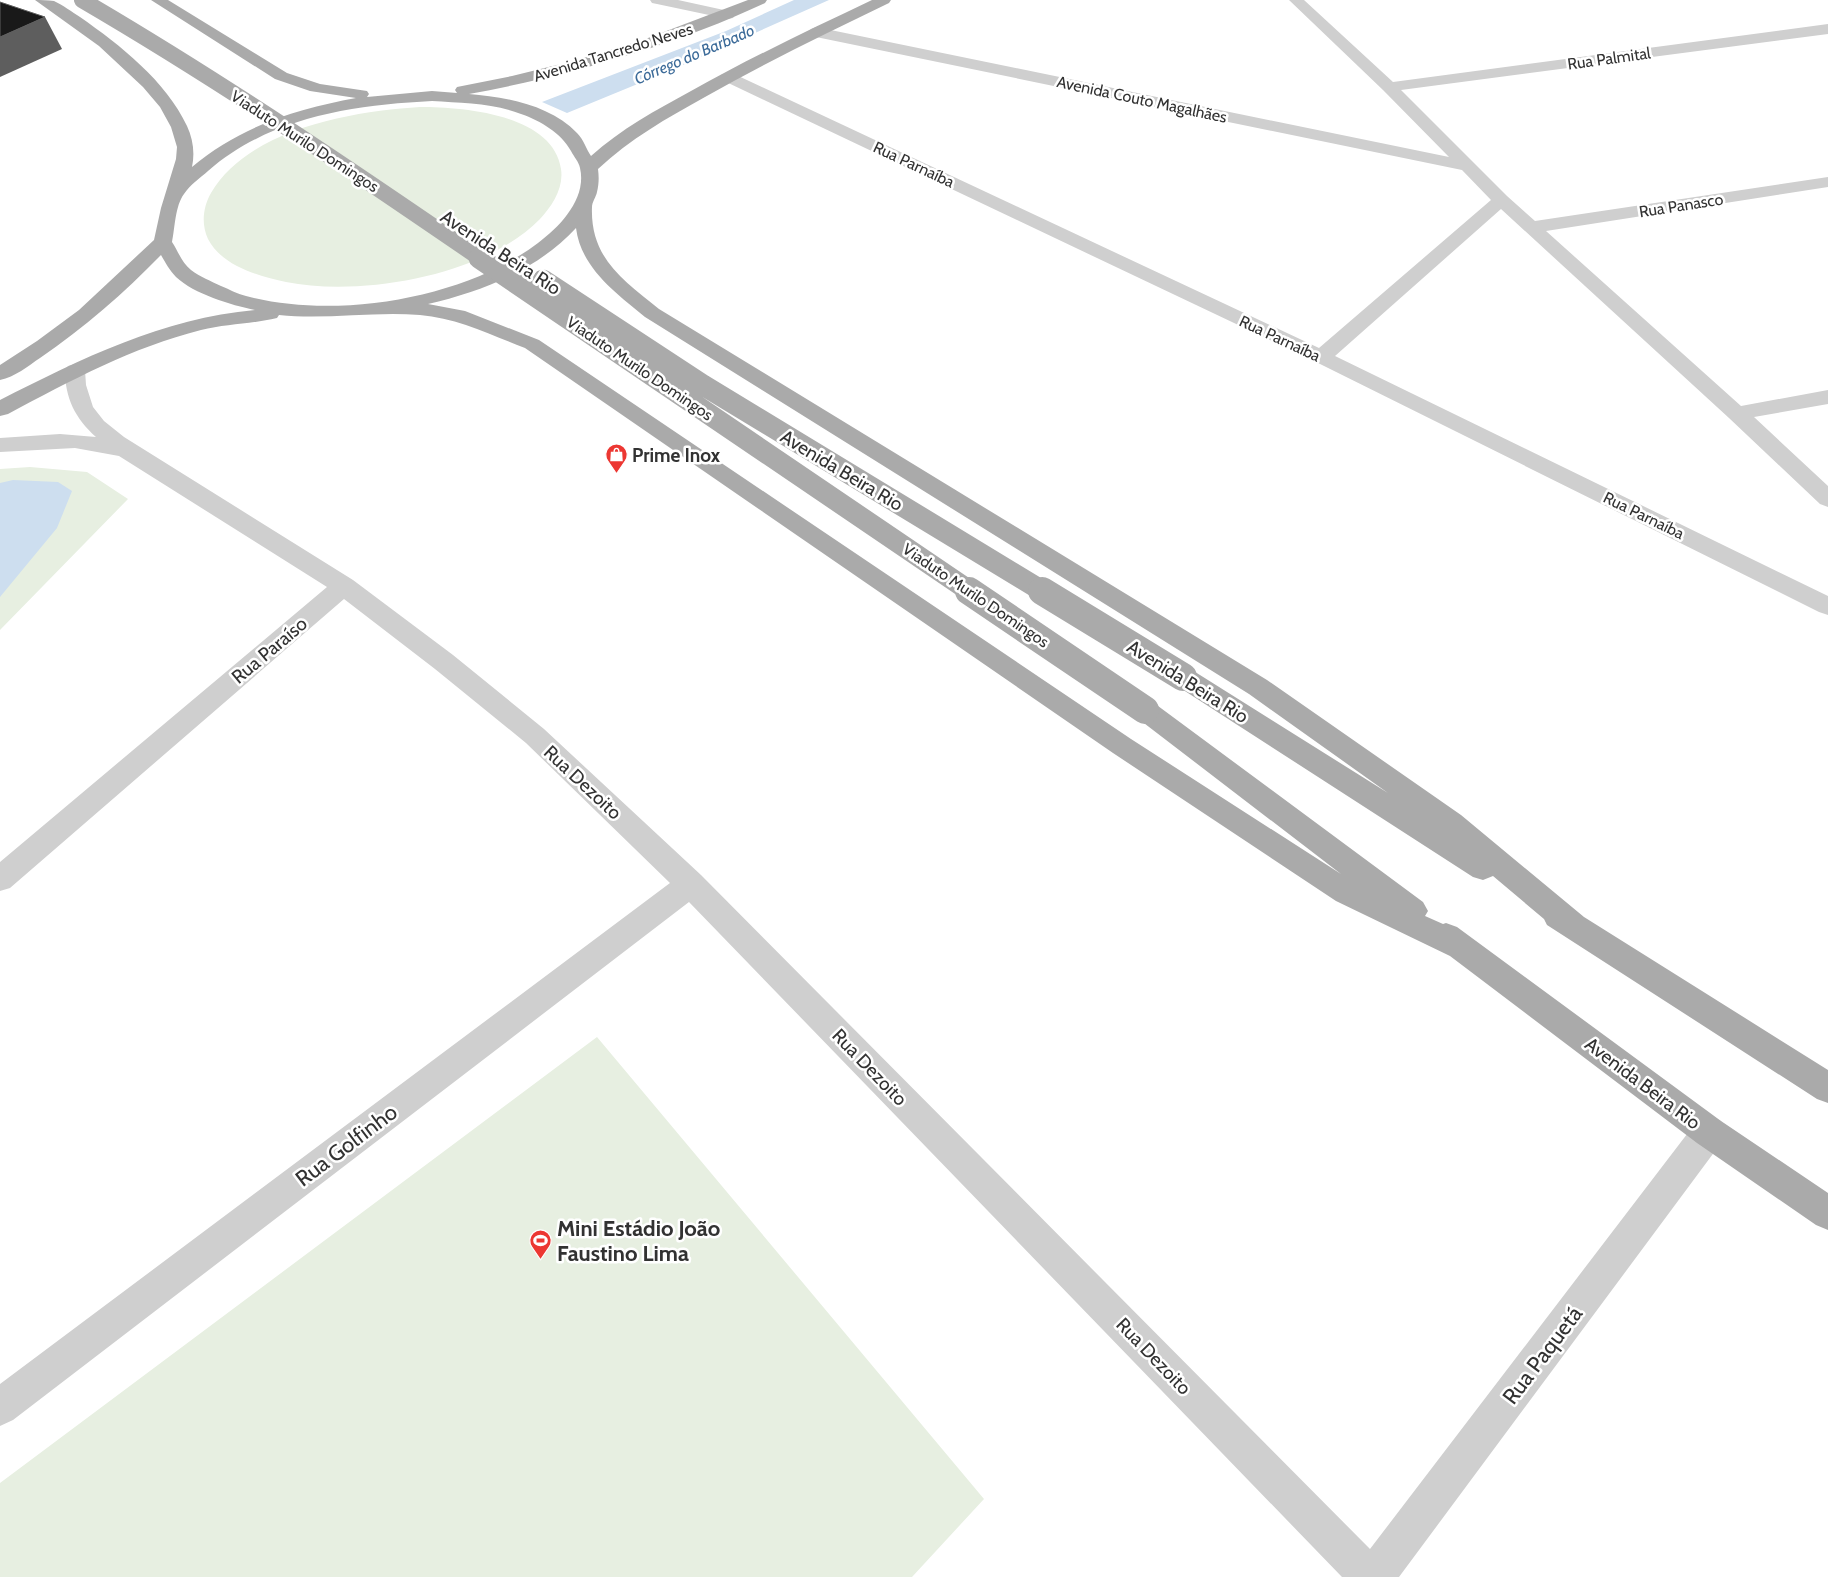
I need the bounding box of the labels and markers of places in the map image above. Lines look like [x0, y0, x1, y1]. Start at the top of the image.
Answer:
shop icon: Prime Inox [604, 443, 628, 474]
place label: Prime Inox [632, 444, 721, 467]
place label: Mini Estádio João Faustino Lima [557, 1215, 720, 1267]
sports icon: Mini Estádio João Faustino Lima [529, 1229, 553, 1260]

